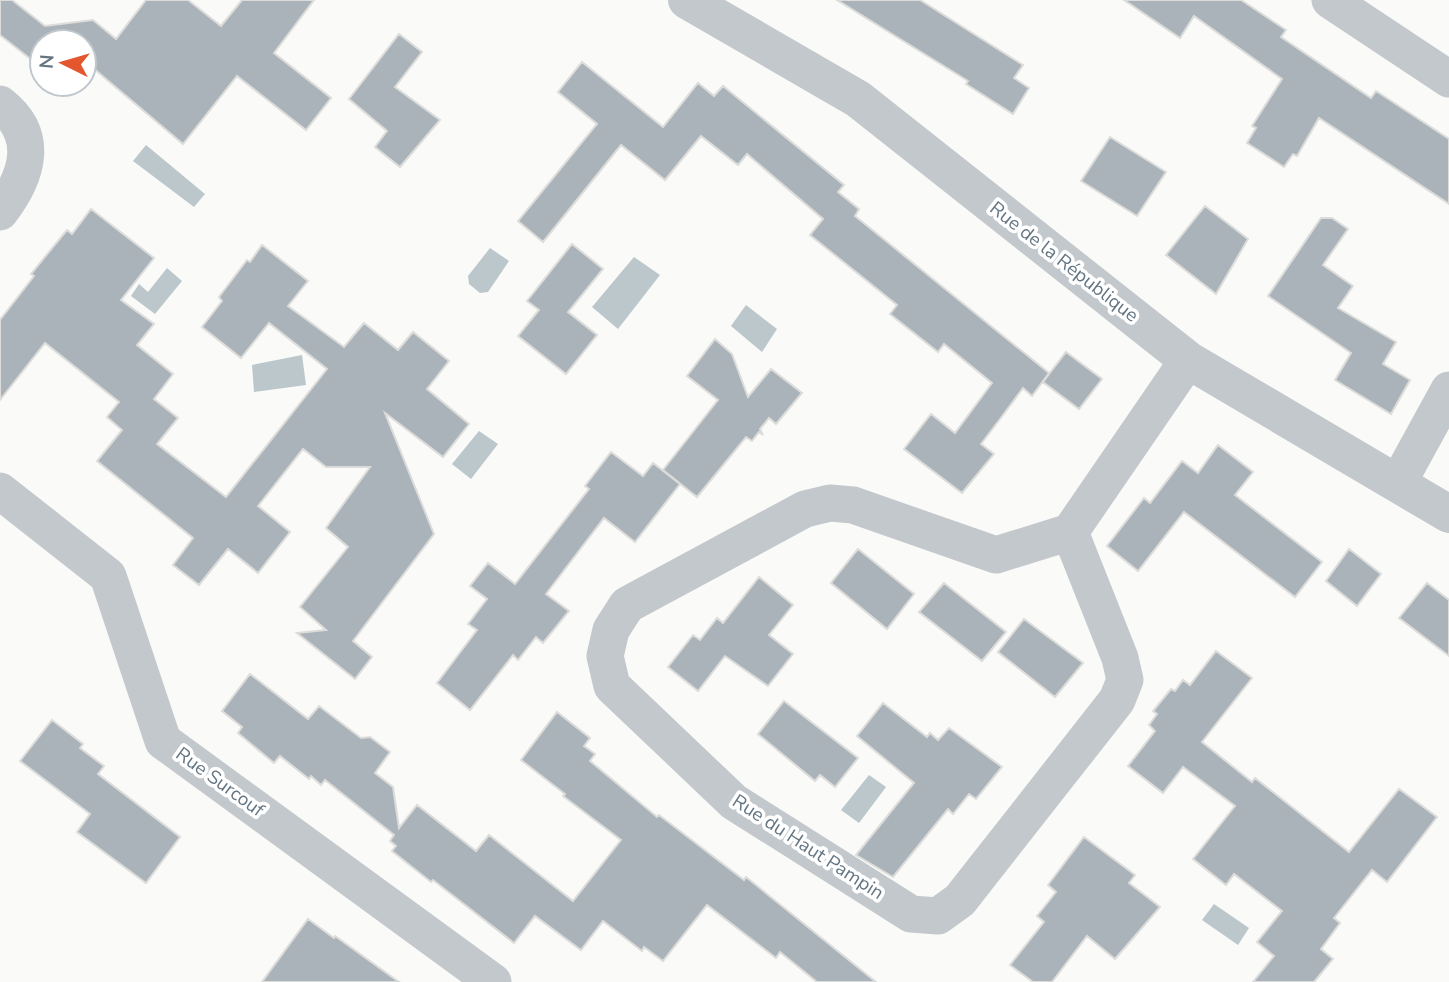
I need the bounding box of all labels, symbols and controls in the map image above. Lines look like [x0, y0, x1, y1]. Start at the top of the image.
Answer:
north arrow [28, 28, 98, 98]
text: N [33, 53, 61, 70]
street label: Rue de la République [984, 196, 1144, 328]
street label: Rue Surcouf [170, 741, 270, 823]
street label: Rue du Haut Pampin [727, 788, 889, 906]

